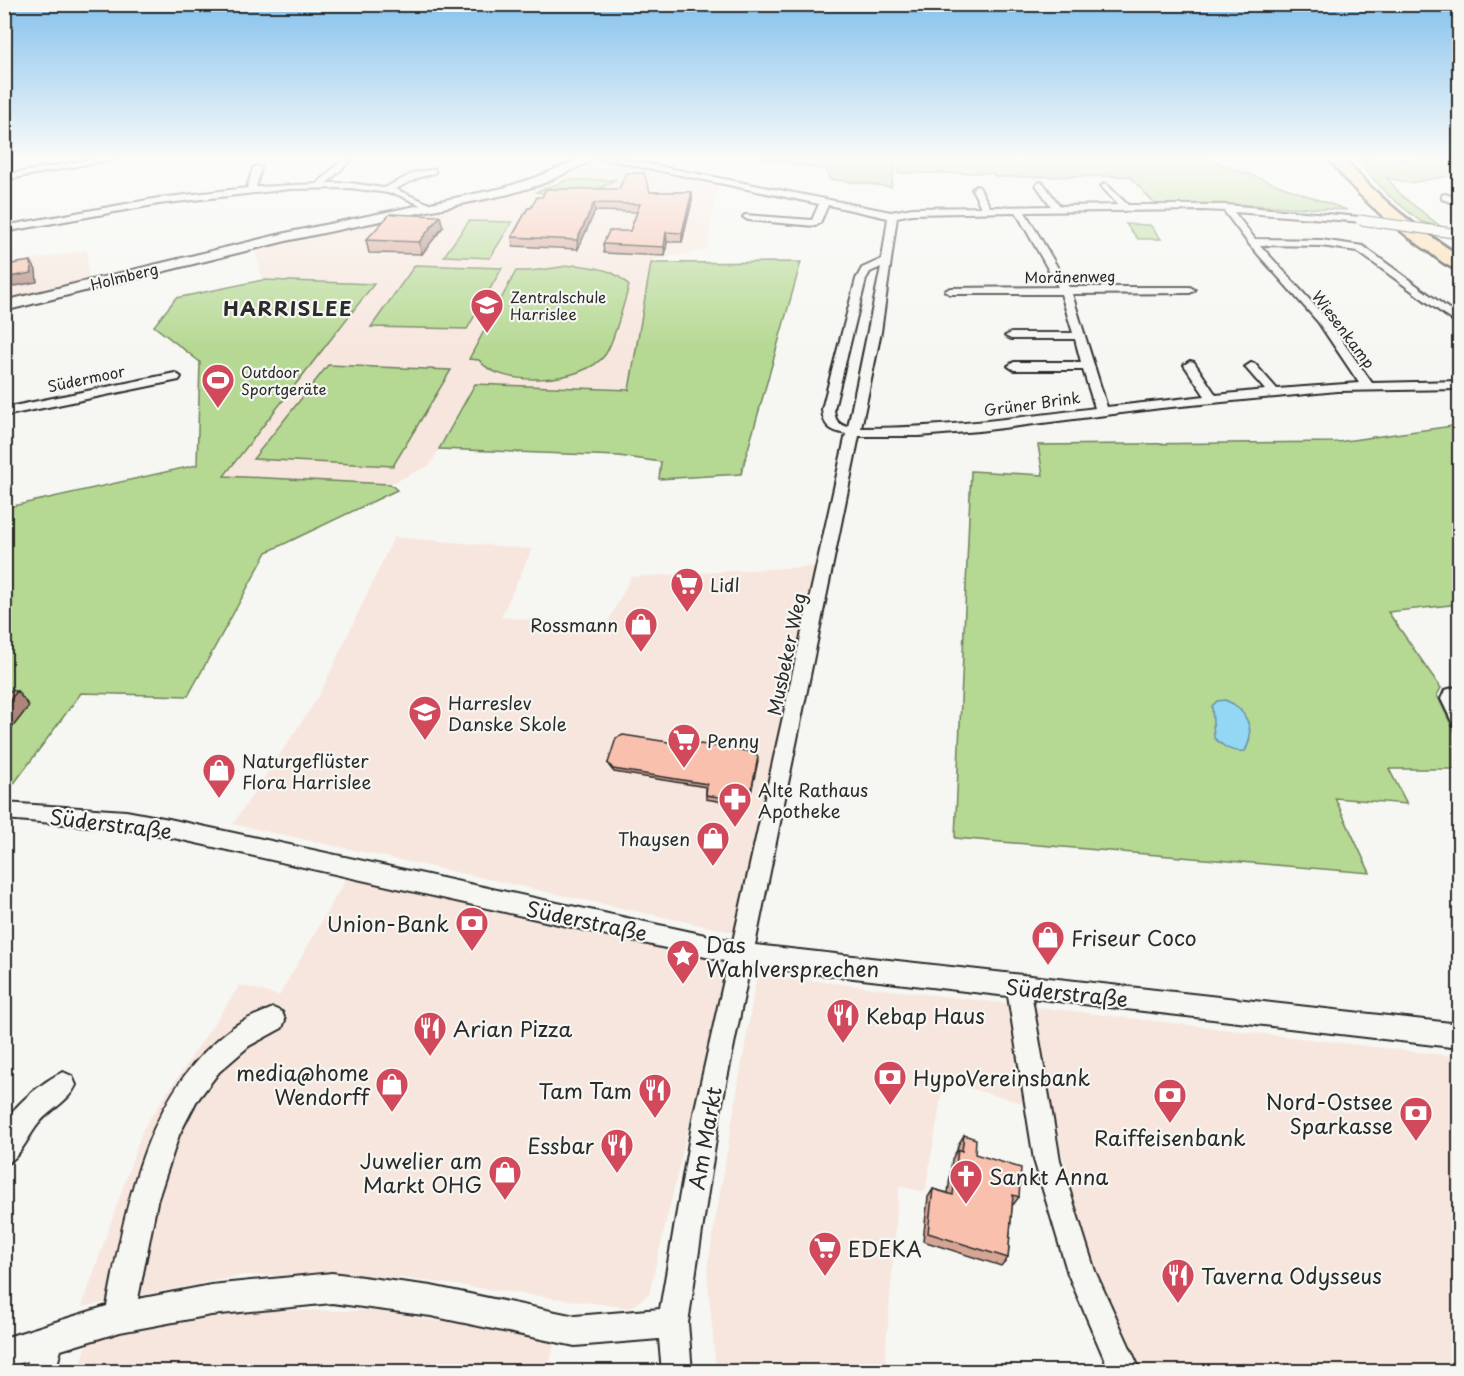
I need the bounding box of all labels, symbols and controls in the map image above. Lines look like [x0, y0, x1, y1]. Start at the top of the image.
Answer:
street label: Holmberg [88, 256, 160, 296]
street label: Moränenweg [1024, 264, 1116, 288]
place label: Zentralschule Harrislee [510, 285, 606, 325]
street label: Wiesenkamp [1307, 285, 1381, 373]
school or university icon: Zentralschule Harrislee [469, 287, 505, 334]
district label: HARRISLEE [223, 293, 353, 323]
street label: Südermoor [45, 359, 127, 397]
place label: Outdoor Sportgeräte [241, 360, 326, 400]
sports icon: Outdoor Sportgeräte [200, 362, 236, 409]
street label: Grüner Brink [982, 385, 1082, 421]
supermarket icon: Lidl [669, 566, 705, 613]
place label: Lidl [710, 571, 740, 598]
street label: Musbeker Weg [760, 590, 812, 718]
shop icon: Rossmann [623, 606, 659, 653]
place label: Rossmann [530, 611, 618, 638]
place label: Harreslev Danske Skole [448, 689, 567, 737]
school or university icon: Harreslev Danske Skole [407, 694, 443, 741]
supermarket icon: Penny [666, 722, 702, 769]
place label: Penny [707, 727, 759, 754]
place label: Naturgeflüster Flora Harrislee [242, 747, 372, 795]
shop icon: Naturgeflüster Flora Harrislee [201, 752, 237, 799]
place label: Alte Rathaus Apotheke [758, 776, 868, 824]
pharmacy icon: Alte Rathaus Apotheke [717, 781, 753, 828]
street label: Süderstraße [48, 800, 174, 846]
shop icon: Thaysen [695, 820, 731, 867]
place label: Thaysen [618, 825, 690, 852]
street label: Süderstraße [524, 892, 650, 948]
bank icon: Union-Bank [454, 905, 490, 952]
place label: Union-Bank [327, 907, 449, 939]
shop icon: Friseur Coco [1030, 919, 1066, 966]
place label: Friseur Coco [1071, 921, 1197, 953]
place label: Das Wahlversprechen [706, 928, 879, 984]
place icon: Das Wahlversprechen [665, 938, 701, 985]
street label: Süderstraße [1004, 970, 1130, 1014]
restaurant icon: Kebap Haus [825, 997, 861, 1044]
place label: Kebap Haus [866, 999, 985, 1031]
restaurant icon: Arian Pizza [412, 1010, 448, 1057]
place label: Arian Pizza [453, 1012, 572, 1044]
place label: media@home Wendorff [236, 1056, 371, 1112]
bank icon: HypoVereinsbank [872, 1059, 908, 1106]
place label: HypoVereinsbank [913, 1061, 1090, 1093]
shop icon: media@home Wendorff [374, 1066, 410, 1113]
restaurant icon: Tam Tam [637, 1072, 673, 1119]
place label: Tam Tam [539, 1074, 632, 1106]
bank icon: Raiffeisenbank [1152, 1077, 1188, 1124]
street label: Am Markt [679, 1084, 729, 1192]
place label: Nord-Ostsee Sparkasse [1265, 1085, 1393, 1141]
bank icon: Nord-Ostsee Sparkasse [1398, 1095, 1434, 1142]
place label: Raiffeisenbank [1094, 1121, 1246, 1153]
restaurant icon: Essbar [599, 1127, 635, 1174]
place label: Essbar [527, 1129, 595, 1161]
place label: Juwelier am Markt OHG [360, 1144, 482, 1200]
shop icon: Juwelier am Markt OHG [487, 1154, 523, 1201]
church icon: Sankt Anna [948, 1158, 984, 1205]
place label: Sankt Anna [989, 1160, 1108, 1192]
supermarket icon: EDEKA [807, 1230, 843, 1277]
place label: EDEKA [848, 1232, 922, 1264]
restaurant icon: Taverna Odysseus [1160, 1257, 1196, 1304]
place label: Taverna Odysseus [1201, 1259, 1382, 1291]

